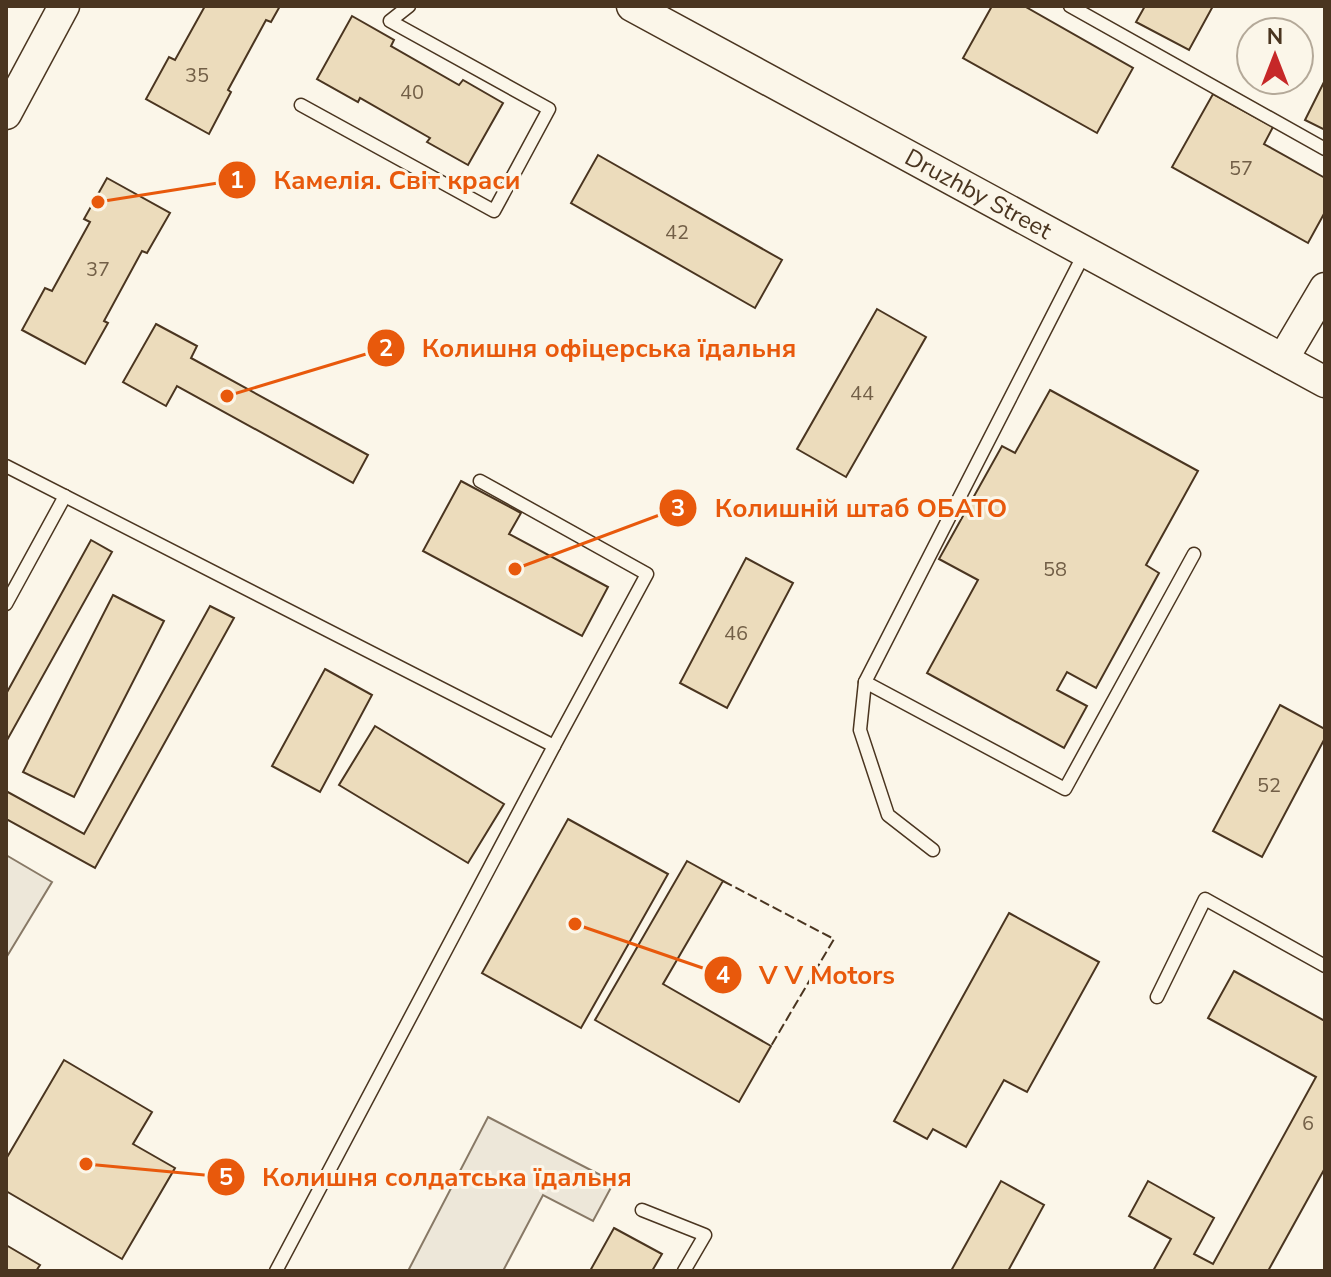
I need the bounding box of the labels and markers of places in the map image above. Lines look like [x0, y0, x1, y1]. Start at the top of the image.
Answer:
callout: Камелія. Світ краси [217, 155, 536, 205]
callout: Колишня офіцерська їдальня [366, 323, 812, 373]
callout: Колишній штаб ОБАТО [658, 483, 1023, 533]
callout: V V Motors [703, 950, 911, 1000]
callout: Колишня солдатська їдальня [206, 1152, 648, 1202]

